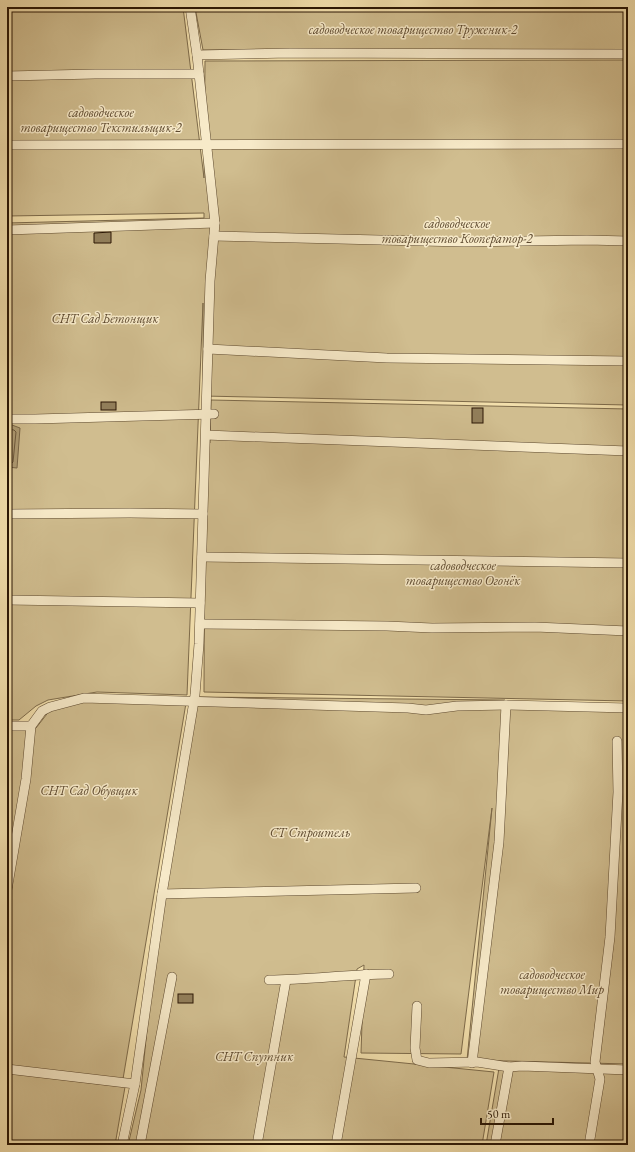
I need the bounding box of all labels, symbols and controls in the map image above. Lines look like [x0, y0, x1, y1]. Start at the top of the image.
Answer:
park label: садоводческое товарищество Труженик-2 [309, 21, 518, 38]
park label: садоводческое товарищество Текстильщик-2 [21, 104, 182, 136]
park label: садоводческое товарищество Кооператор-2 [381, 215, 533, 247]
park label: СНТ Сад Бетонщик [52, 310, 159, 327]
park label: садоводческое товарищество Огонёк [406, 557, 521, 589]
park label: СНТ Сад Обувщик [40, 782, 138, 799]
park label: СТ Строитель [270, 824, 350, 841]
park label: садоводческое товарищество Мир [500, 966, 604, 998]
park label: СНТ Спутник [215, 1048, 294, 1065]
scale bar [481, 1100, 553, 1126]
text: 50 m [487, 1106, 511, 1122]

